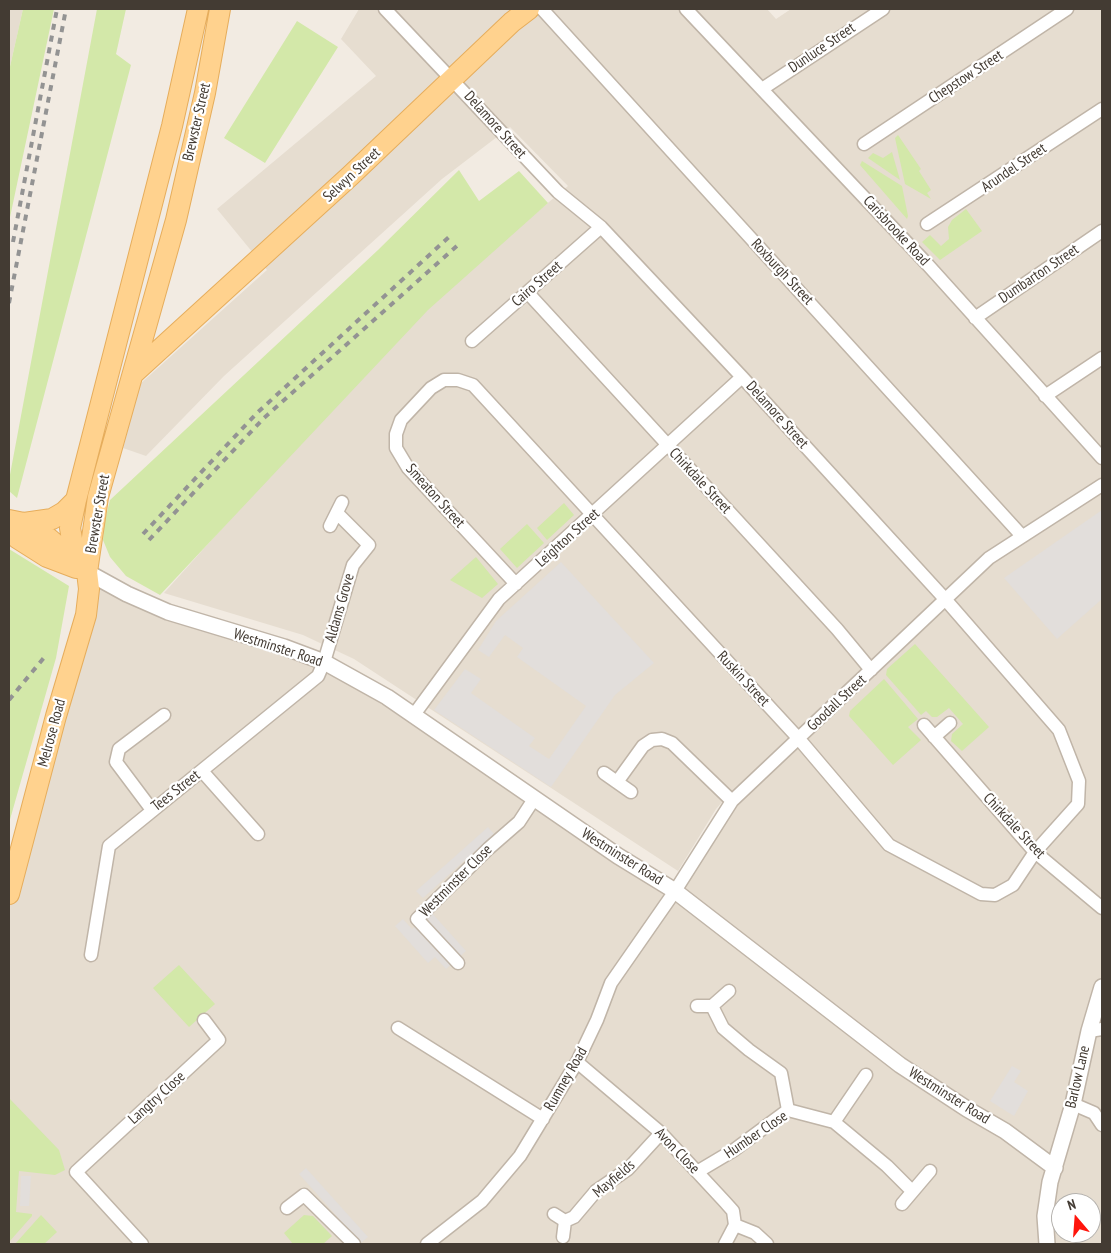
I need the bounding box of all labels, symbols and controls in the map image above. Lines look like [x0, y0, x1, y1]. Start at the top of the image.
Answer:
street label: Dunluce Street [785, 19, 859, 77]
street label: Chepstow Street [926, 46, 1006, 108]
street label: Brewster Street [179, 81, 215, 163]
street label: Delamore Street [460, 88, 530, 162]
street label: Arundel Street [978, 140, 1050, 196]
street label: Selwyn Street [320, 144, 384, 206]
street label: Carisbrooke Road [859, 192, 933, 270]
street label: Roxburgh Street [747, 235, 817, 309]
street label: Dumbarton Street [996, 241, 1082, 307]
street label: Cairo Street [508, 257, 566, 311]
street label: Delamore Street [742, 378, 812, 452]
street label: Chirkdale Street [665, 444, 735, 518]
street label: Smeaton Street [402, 460, 468, 532]
street label: Brewster Street [82, 473, 114, 555]
street label: Leighton Street [532, 505, 604, 571]
street label: Aldams Grove [322, 571, 358, 645]
street label: Westminster Road [231, 625, 325, 671]
street label: Ruskin Street [713, 648, 773, 710]
street label: Goodall Street [804, 671, 870, 735]
street label: Melrose Road [34, 697, 70, 769]
street label: Tees Street [148, 766, 204, 816]
street label: Chirkdale Street [979, 789, 1049, 863]
street label: Westminster Road [578, 825, 666, 889]
street label: Westminster Close [416, 841, 496, 921]
street label: Rumney Road [541, 1044, 591, 1114]
street label: Barlow Lane [1062, 1044, 1094, 1110]
street label: Westminster Road [905, 1064, 993, 1128]
street label: Langtry Close [125, 1068, 189, 1128]
street label: Humber Close [721, 1107, 791, 1163]
street label: Avon Close [651, 1124, 703, 1178]
street label: Mayfields [589, 1156, 639, 1202]
north arrow [1051, 1193, 1101, 1243]
text: N [1065, 1195, 1078, 1214]

